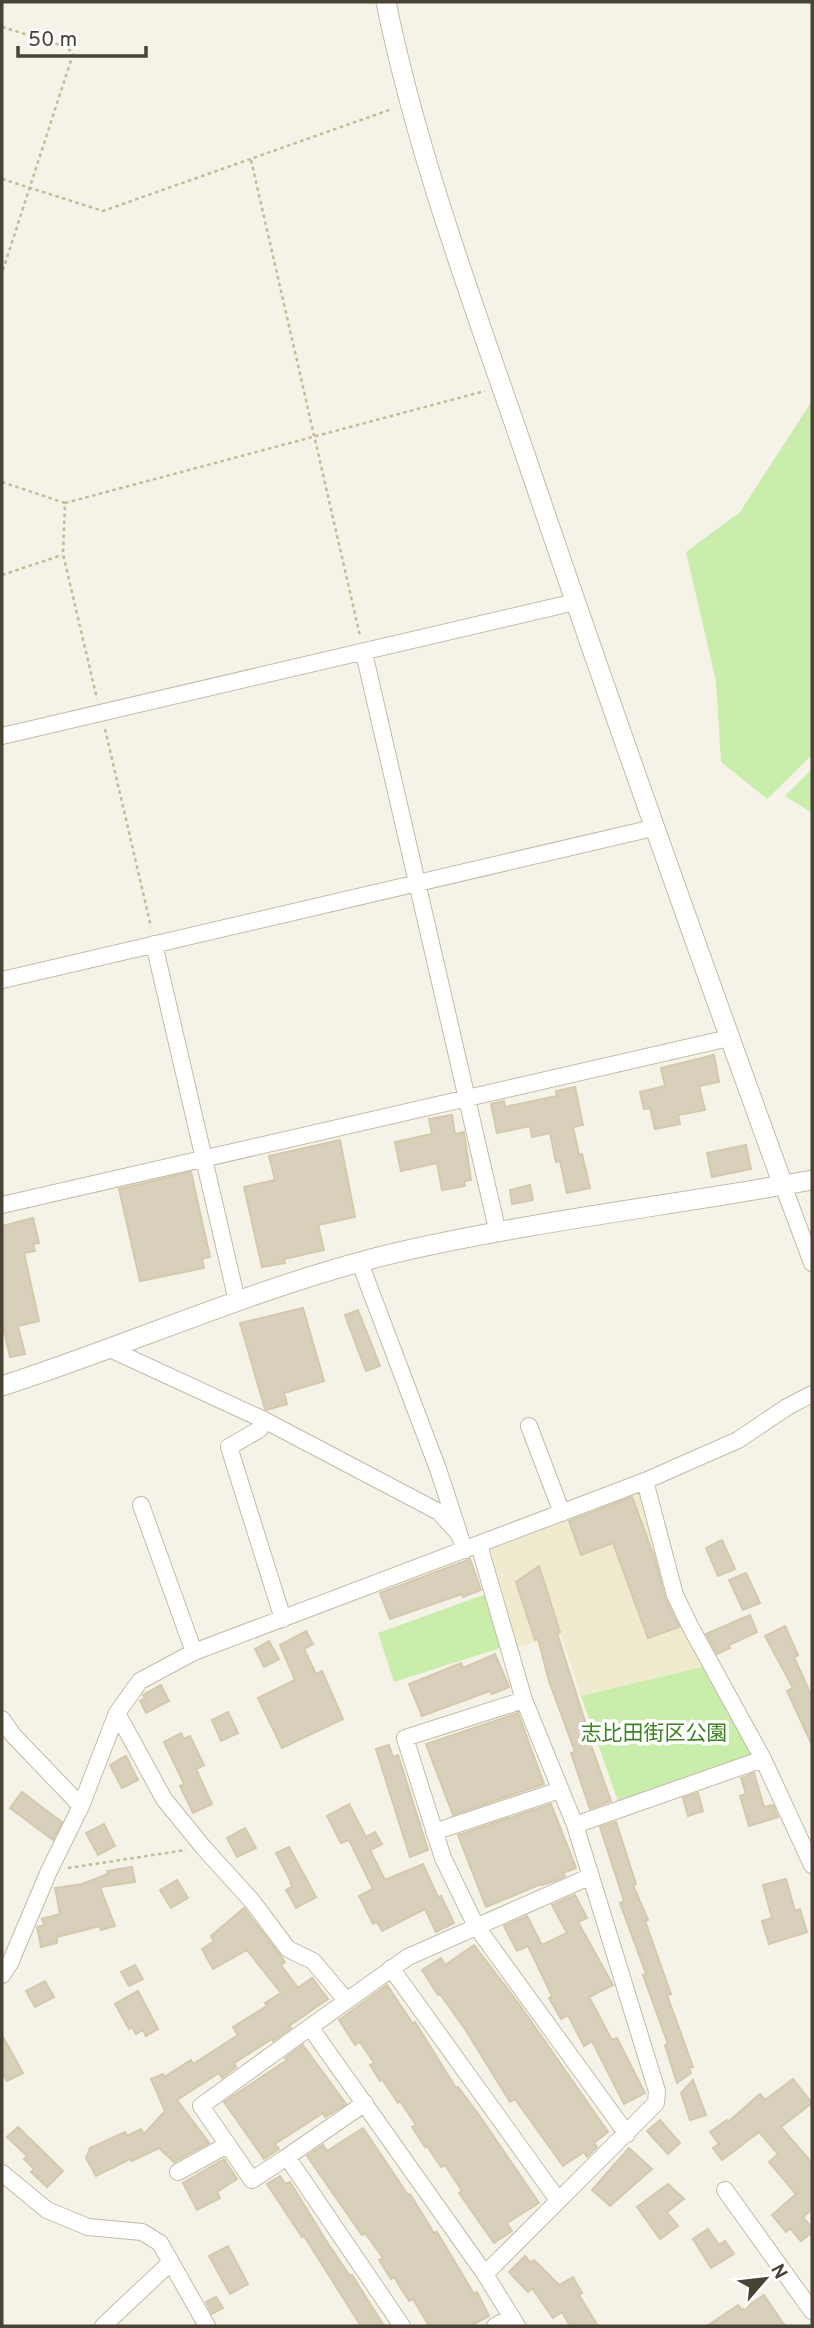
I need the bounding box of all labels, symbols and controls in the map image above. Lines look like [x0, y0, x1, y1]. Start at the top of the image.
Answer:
scale bar [18, 14, 145, 58]
text: 50 m [28, 27, 77, 54]
park label: 志比田街区公園 [581, 1721, 728, 1748]
north arrow [730, 2244, 800, 2314]
text: N [764, 2260, 792, 2284]

